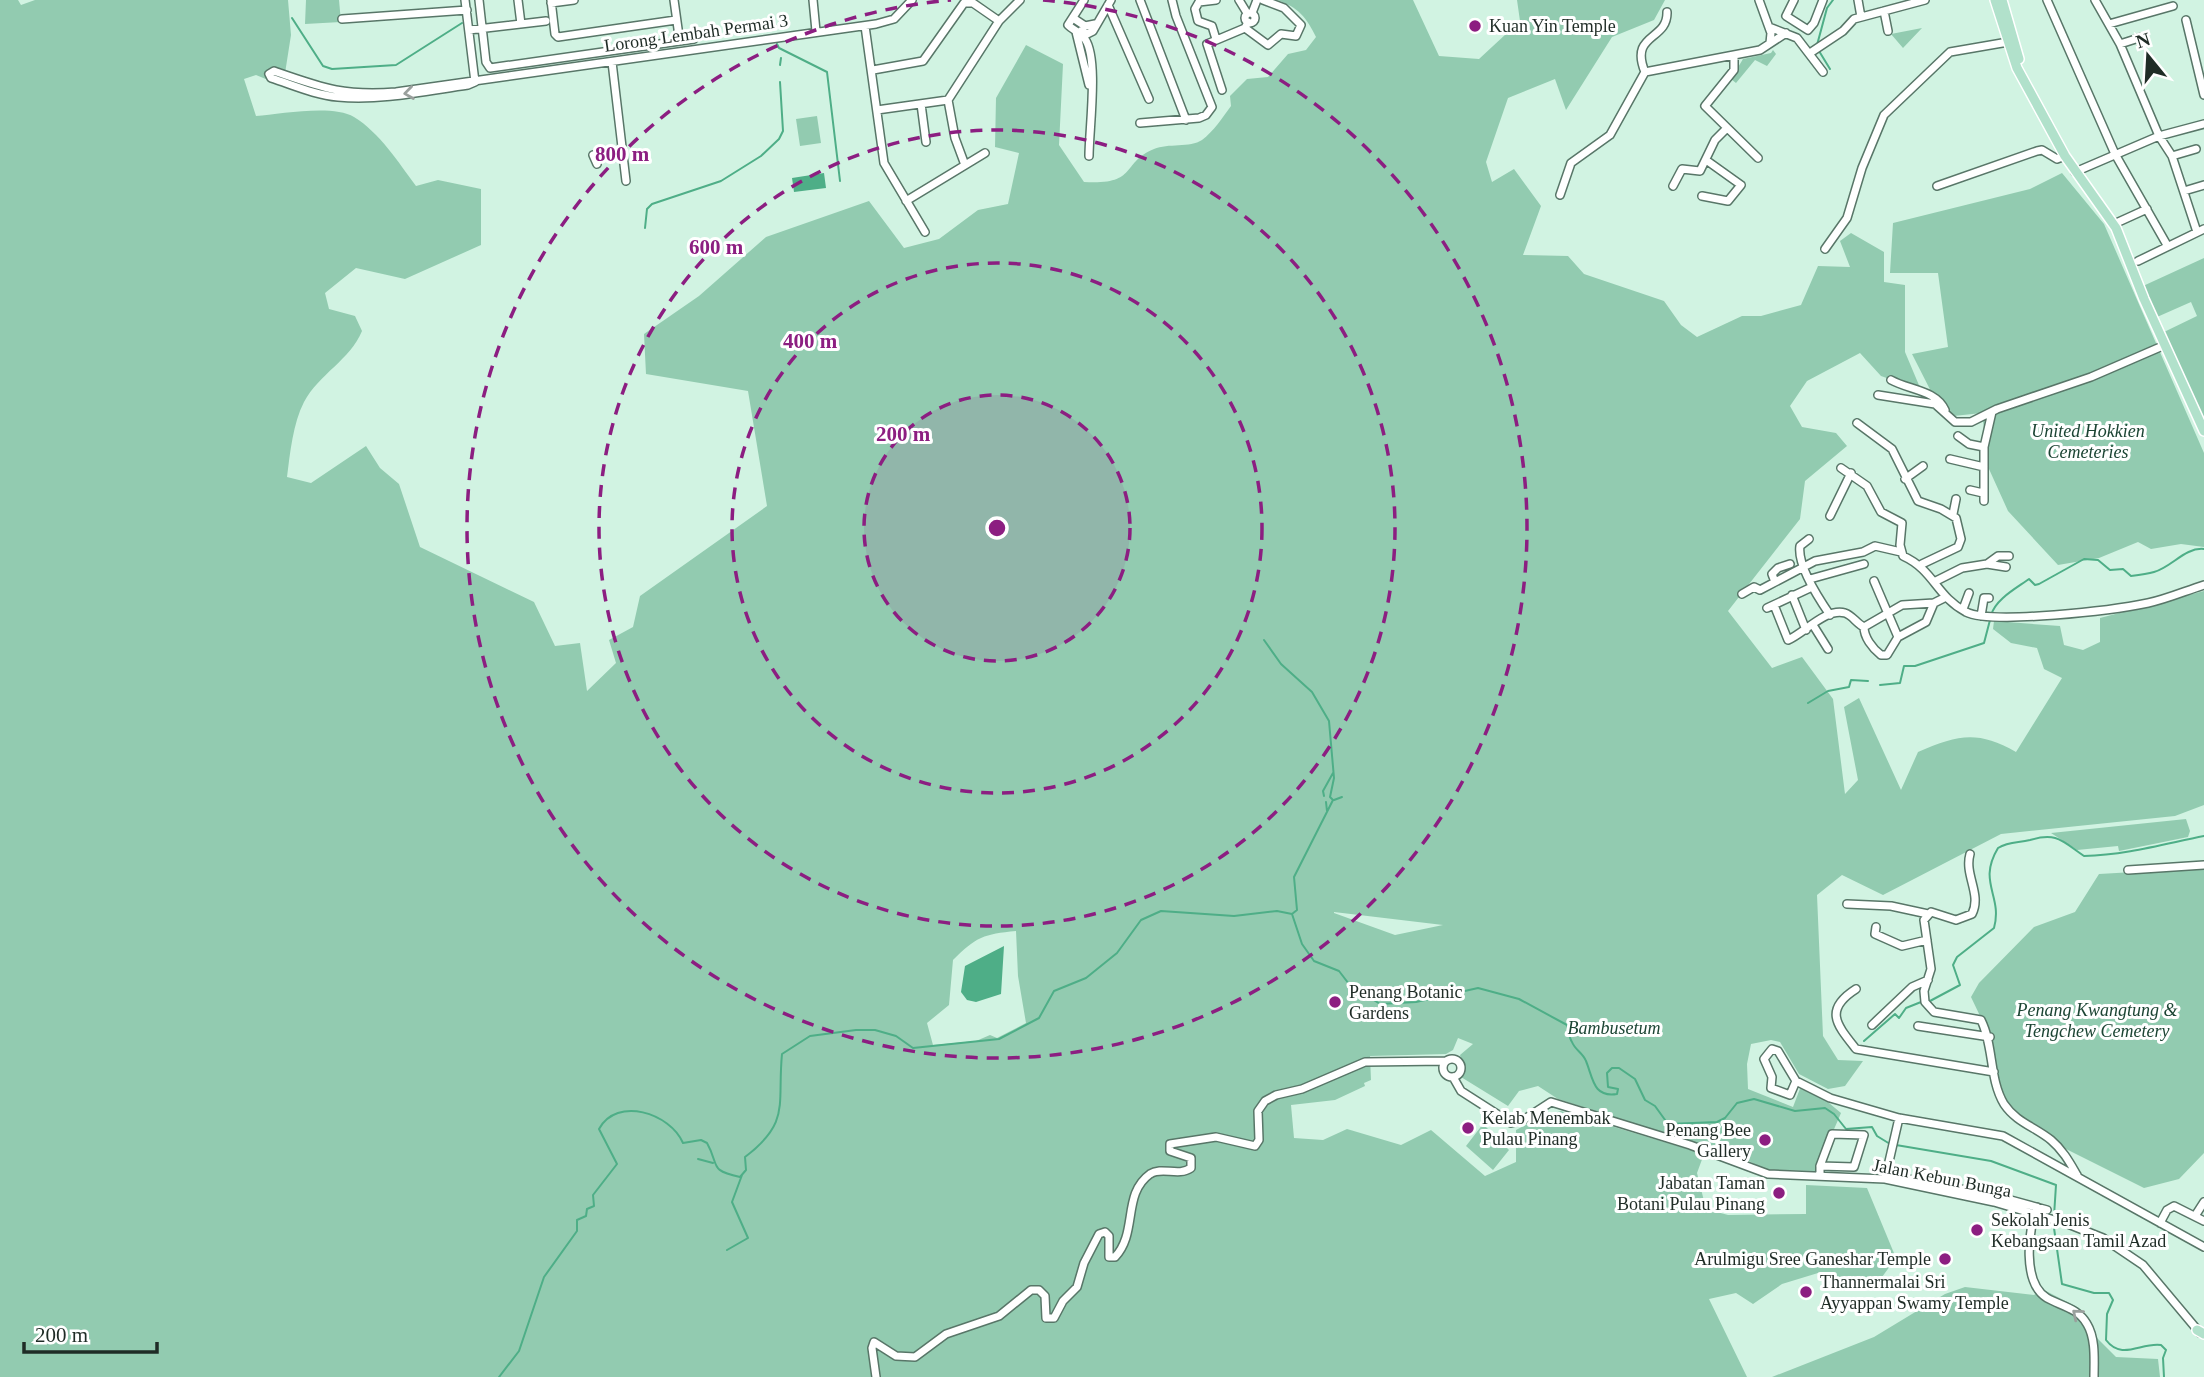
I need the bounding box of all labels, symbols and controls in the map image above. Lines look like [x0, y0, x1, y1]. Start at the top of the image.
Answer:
street label: Lorong Lembah Permai 3 [603, 10, 789, 56]
place label: Kuan Yin Temple [1489, 16, 1616, 36]
marker: Kuan Yin Temple [1467, 18, 1483, 34]
north arrow [2113, 21, 2183, 91]
text: N [2133, 28, 2153, 52]
one-way arrow [403, 86, 415, 101]
text: 800 m [595, 142, 650, 166]
text: 600 m [689, 235, 744, 259]
text: 400 m [783, 329, 838, 353]
park label: United Hokkien Cemeteries [2031, 421, 2145, 462]
text: 200 m [876, 422, 931, 446]
centre of rings [985, 516, 1009, 540]
place label: Penang Botanic Gardens [1349, 982, 1462, 1023]
marker: Penang Botanic Gardens [1327, 994, 1343, 1010]
park label: Penang Kwangtung & Tengchew Cemetery [2016, 1000, 2178, 1041]
park label: Bambusetum [1568, 1018, 1661, 1038]
place label: Kelab Menembak Pulau Pinang [1482, 1108, 1610, 1149]
marker: Kelab Menembak Pulau Pinang [1460, 1120, 1476, 1136]
place label: Penang Bee Gallery [1666, 1120, 1751, 1161]
marker: Penang Bee Gallery [1757, 1132, 1773, 1148]
street label: Jalan Kebun Bunga [1871, 1155, 2013, 1201]
place label: Jabatan Taman Botani Pulau Pinang [1617, 1173, 1765, 1214]
marker: Jabatan Taman Botani Pulau Pinang [1771, 1185, 1787, 1201]
place label: Sekolah Jenis Kebangsaan Tamil Azad [1991, 1210, 2166, 1251]
marker: Sekolah Jenis Kebangsaan Tamil Azad [1969, 1222, 1985, 1238]
place label: Arulmigu Sree Ganeshar Temple [1694, 1249, 1931, 1269]
marker: Arulmigu Sree Ganeshar Temple [1937, 1251, 1953, 1267]
place label: Thannermalai Sri Ayyappan Swamy Temple [1820, 1272, 2009, 1313]
marker: Thannermalai Sri Ayyappan Swamy Temple [1798, 1284, 1814, 1300]
scale bar [24, 1310, 158, 1354]
one-way arrow [2072, 1310, 2085, 1323]
text: 200 m [35, 1323, 88, 1347]

